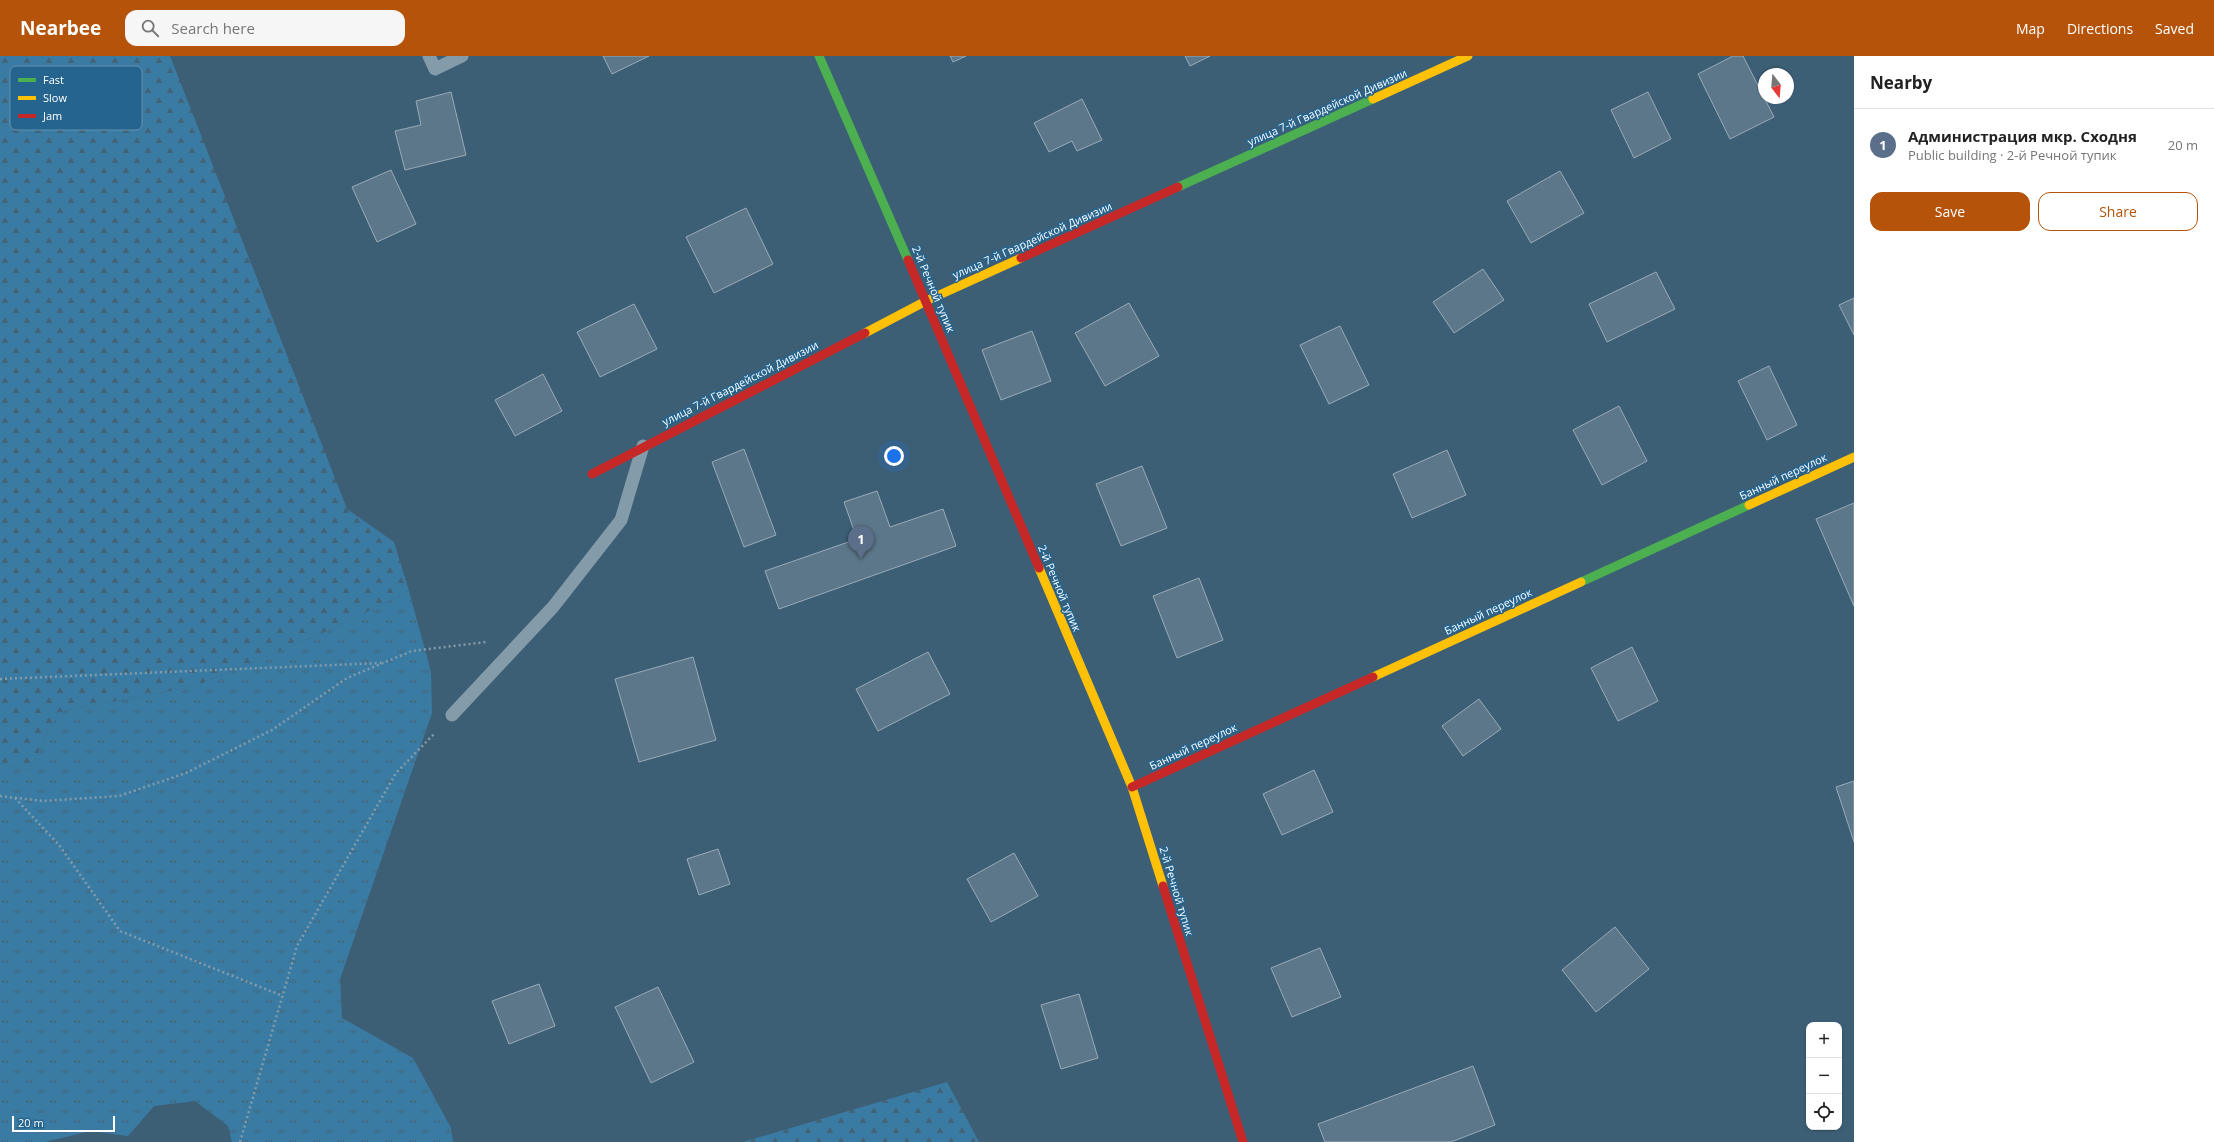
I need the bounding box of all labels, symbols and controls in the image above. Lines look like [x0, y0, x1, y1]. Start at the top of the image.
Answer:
search box [125, 10, 405, 46]
text: Nearbee [20, 15, 101, 41]
icon: search [139, 17, 161, 39]
text: Search here [171, 18, 255, 38]
text: Map [2016, 19, 2045, 38]
text: Directions [2067, 19, 2133, 38]
text: Saved [2155, 19, 2194, 38]
street label: улица 7-й Гвардейской Дивизии [1245, 65, 1409, 149]
legend [10, 66, 142, 130]
north arrow [1758, 68, 1794, 104]
text: Nearby [1870, 71, 1932, 94]
text: Fast [43, 72, 64, 87]
text: Slow [43, 90, 67, 105]
text: Jam [42, 108, 62, 123]
text: Администрация мкр. Сходня [1908, 126, 2137, 146]
text: 1 [1879, 136, 1887, 154]
text: 20 m [2168, 136, 2198, 154]
text: Public building · 2-й Речной тупик [1908, 146, 2116, 164]
button: Save [1870, 192, 2030, 231]
button: Share [2038, 192, 2198, 231]
street label: улица 7-й Гвардейской Дивизии [950, 198, 1114, 282]
street label: 2-й Речной тупик [909, 243, 959, 335]
street label: улица 7-й Гвардейской Дивизии [659, 337, 821, 429]
your location [884, 446, 904, 466]
street label: Банный переулок [1737, 449, 1830, 503]
pin: 1 [848, 526, 874, 559]
street label: 2-й Речной тупик [1035, 542, 1085, 634]
street label: Банный переулок [1442, 584, 1535, 638]
street label: Банный переулок [1147, 719, 1240, 773]
street label: 2-й Речной тупик [1156, 844, 1198, 938]
map controls [1806, 1022, 1842, 1130]
button: + [1806, 1022, 1842, 1058]
button: − [1806, 1058, 1842, 1094]
button: locate [1806, 1094, 1842, 1130]
scale bar [12, 1114, 115, 1133]
text: 20 m [18, 1115, 44, 1130]

